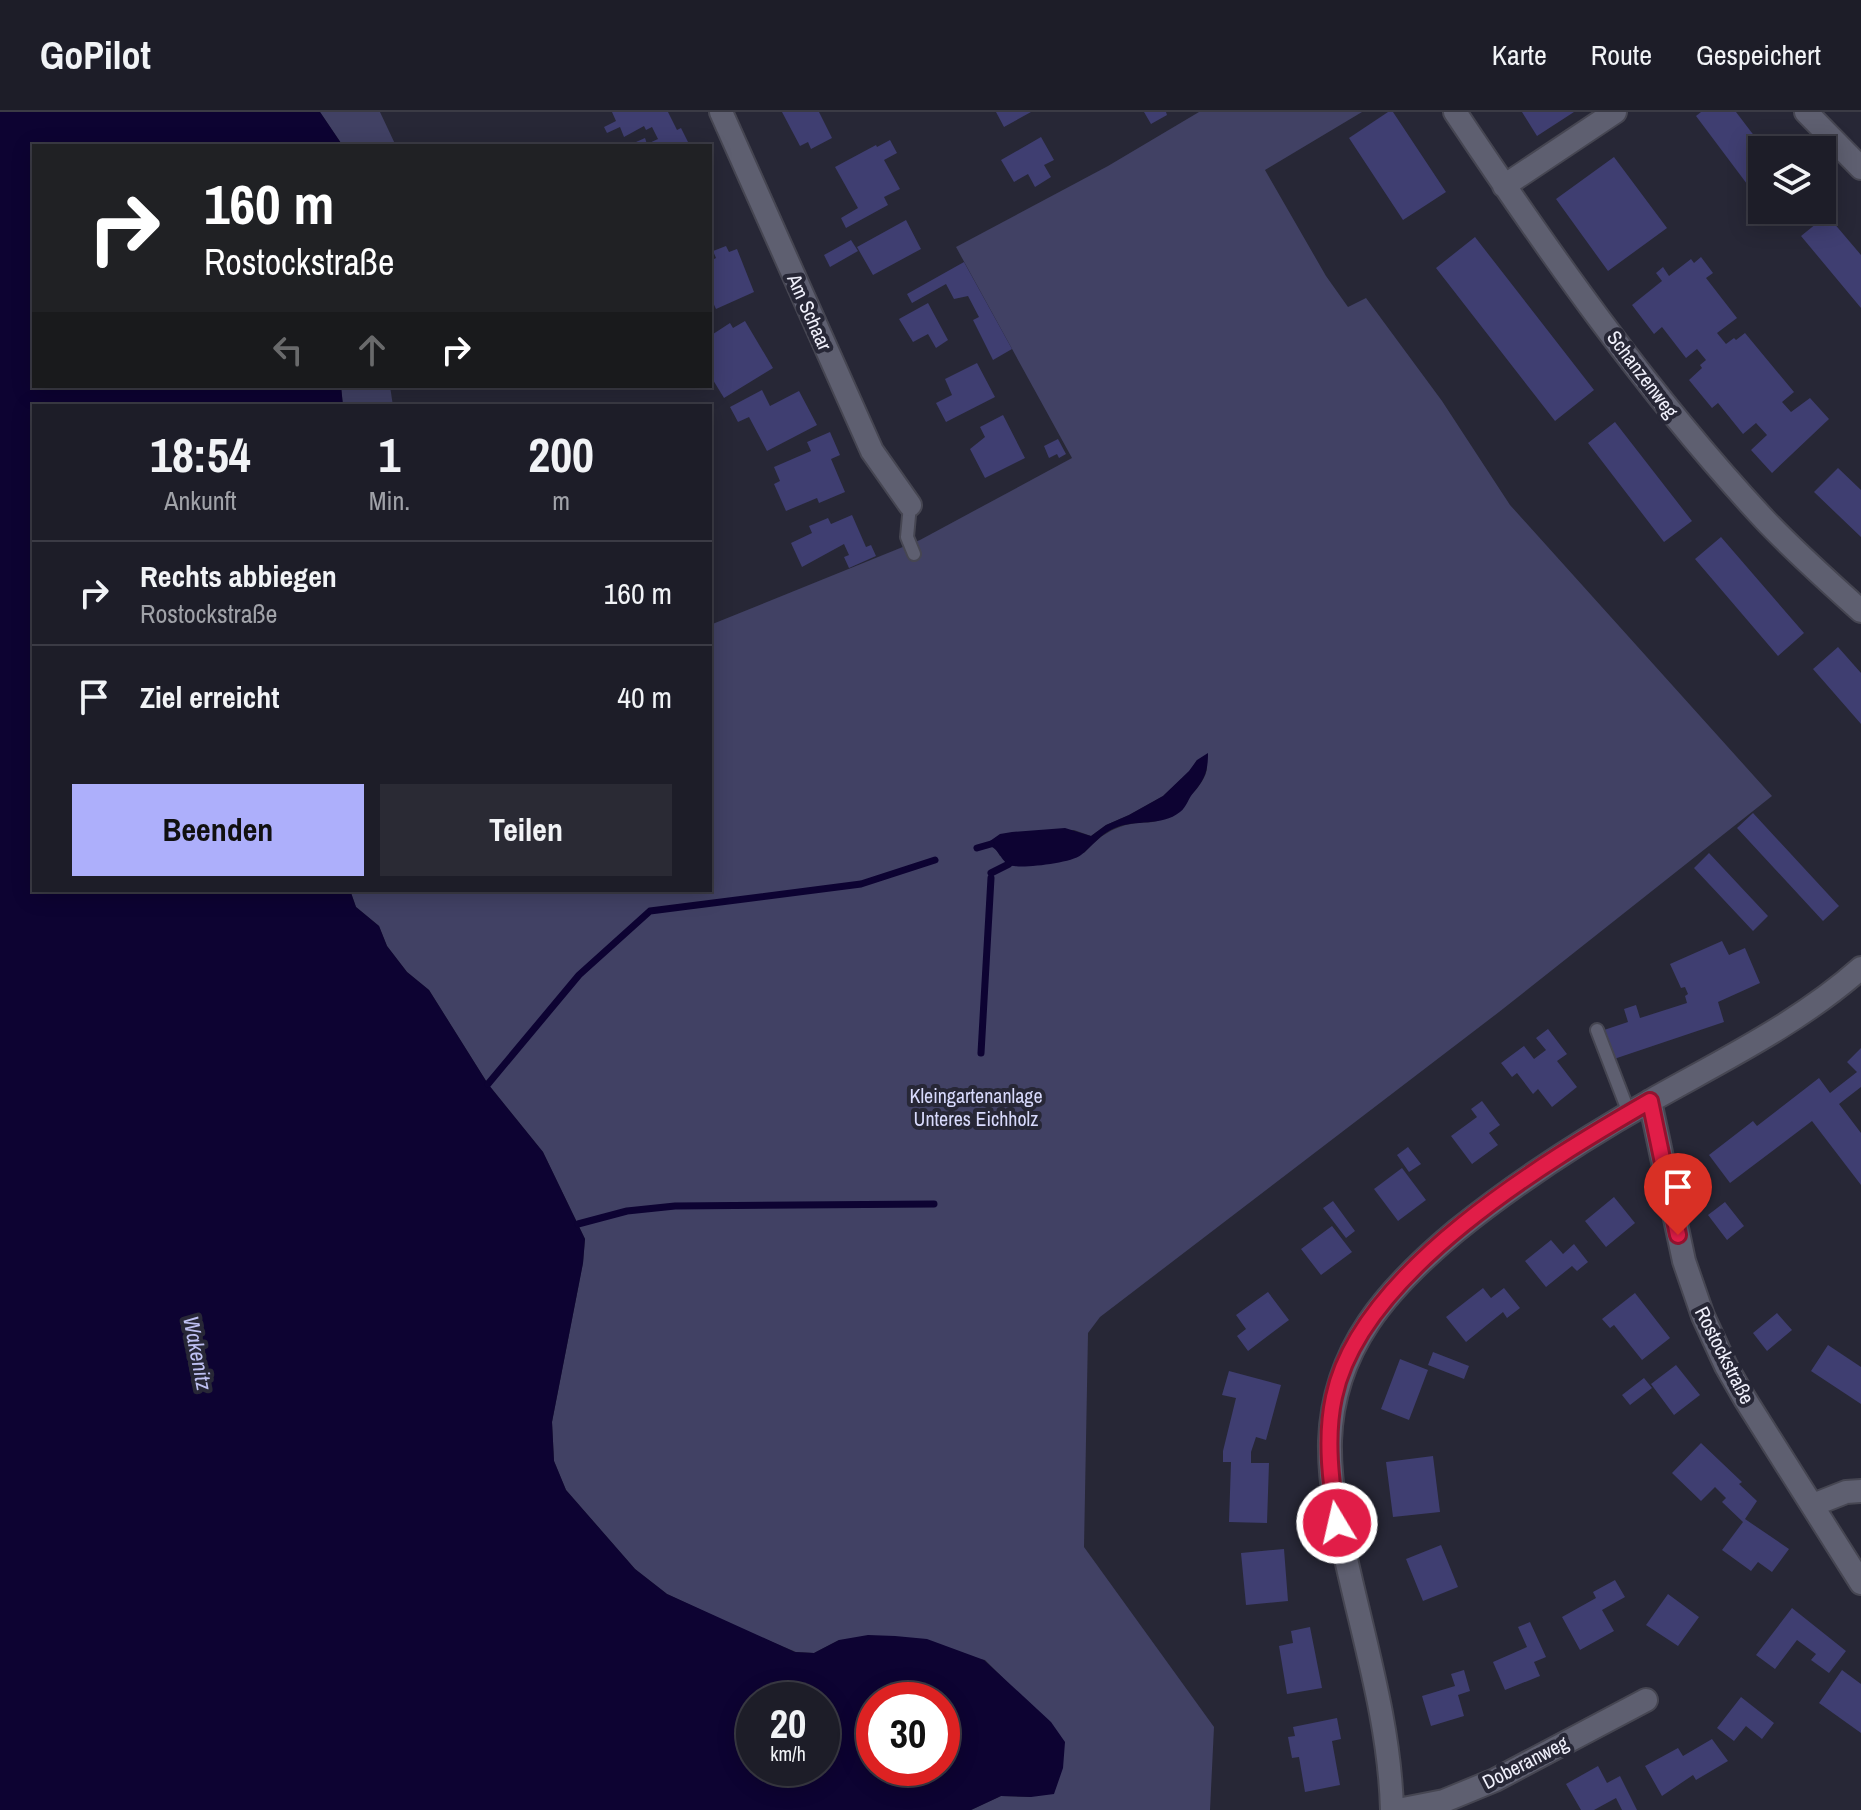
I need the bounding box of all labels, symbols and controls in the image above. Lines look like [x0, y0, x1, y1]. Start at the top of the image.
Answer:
text: GoPilot [40, 30, 151, 81]
text: Karte [1492, 36, 1547, 74]
text: Route [1591, 36, 1652, 74]
text: Gespeichert [1696, 36, 1821, 74]
map controls [1748, 136, 1836, 224]
button: layers [1748, 136, 1836, 224]
text: 160 m [204, 166, 334, 241]
icon: right [72, 176, 176, 280]
text: Rostockstraße [204, 238, 394, 286]
street label: Am Schaar [781, 269, 839, 355]
street label: Schanzenweg [1601, 325, 1685, 423]
icon: left [266, 328, 310, 372]
icon: ahead [350, 328, 394, 372]
icon: right [434, 328, 478, 372]
text: 18:54 [150, 422, 251, 487]
text: 1 [379, 422, 400, 487]
text: 200 [528, 422, 594, 487]
text: Ankunft [164, 483, 237, 518]
text: Min. [369, 483, 410, 518]
text: m [552, 483, 570, 518]
text: Rechts abbiegen [140, 556, 337, 596]
icon: right [72, 571, 116, 615]
text: 160 m [604, 573, 672, 613]
text: Rostockstraße [140, 596, 277, 631]
icon: arrive [72, 675, 116, 719]
text: Ziel erreicht [140, 677, 279, 717]
text: 40 m [617, 677, 672, 717]
button: Beenden [72, 784, 364, 876]
button: Teilen [380, 784, 672, 876]
park label: Kleingartenanlage Unteres Eichholz [909, 1082, 1043, 1132]
pin [1644, 1153, 1712, 1235]
icon: arrive [1656, 1165, 1700, 1209]
street label: Rostockstraße [1689, 1302, 1761, 1408]
water label: Wakenitz [176, 1313, 220, 1394]
position arrow [1295, 1481, 1379, 1565]
speed limit sign: 30 [856, 1682, 960, 1786]
text: 20 [770, 1697, 806, 1750]
street label: Doberanweg [1477, 1729, 1573, 1795]
text: km/h [770, 1740, 806, 1767]

